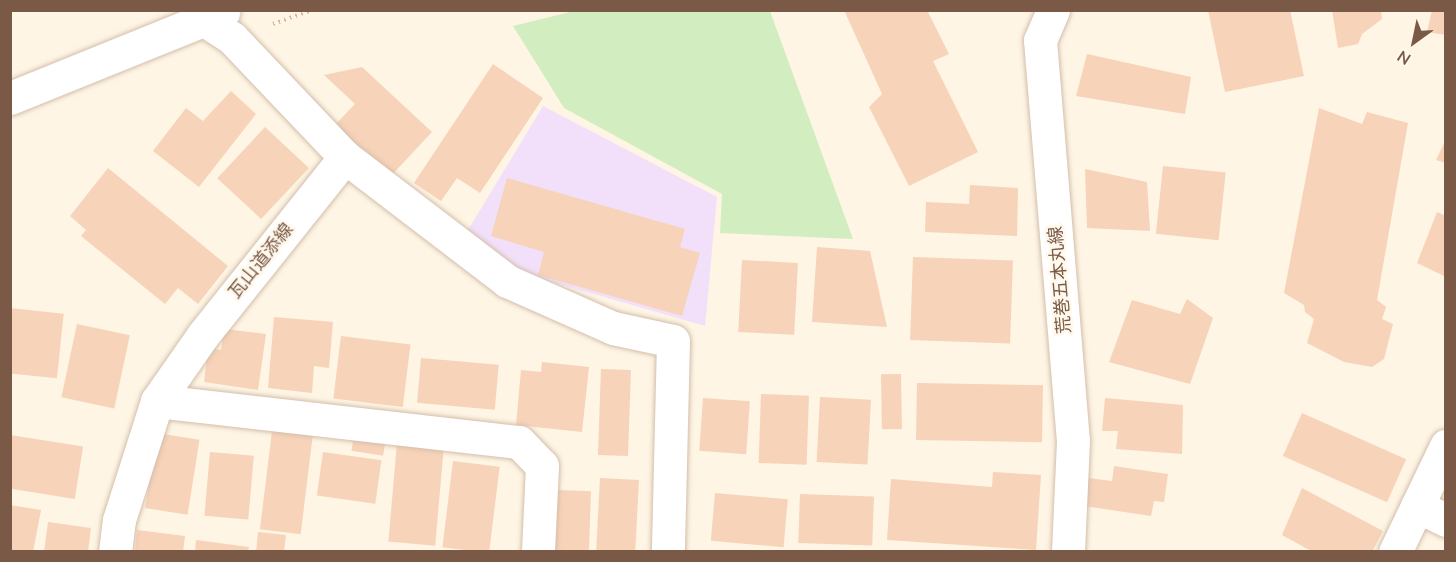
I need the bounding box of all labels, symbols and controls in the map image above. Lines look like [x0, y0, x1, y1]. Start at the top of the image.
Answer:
north arrow [1384, 12, 1444, 72]
text: N [1393, 45, 1415, 70]
street label: 瓦山道添線 [224, 219, 298, 303]
street label: 荒巻五本丸線 [1045, 225, 1075, 335]

